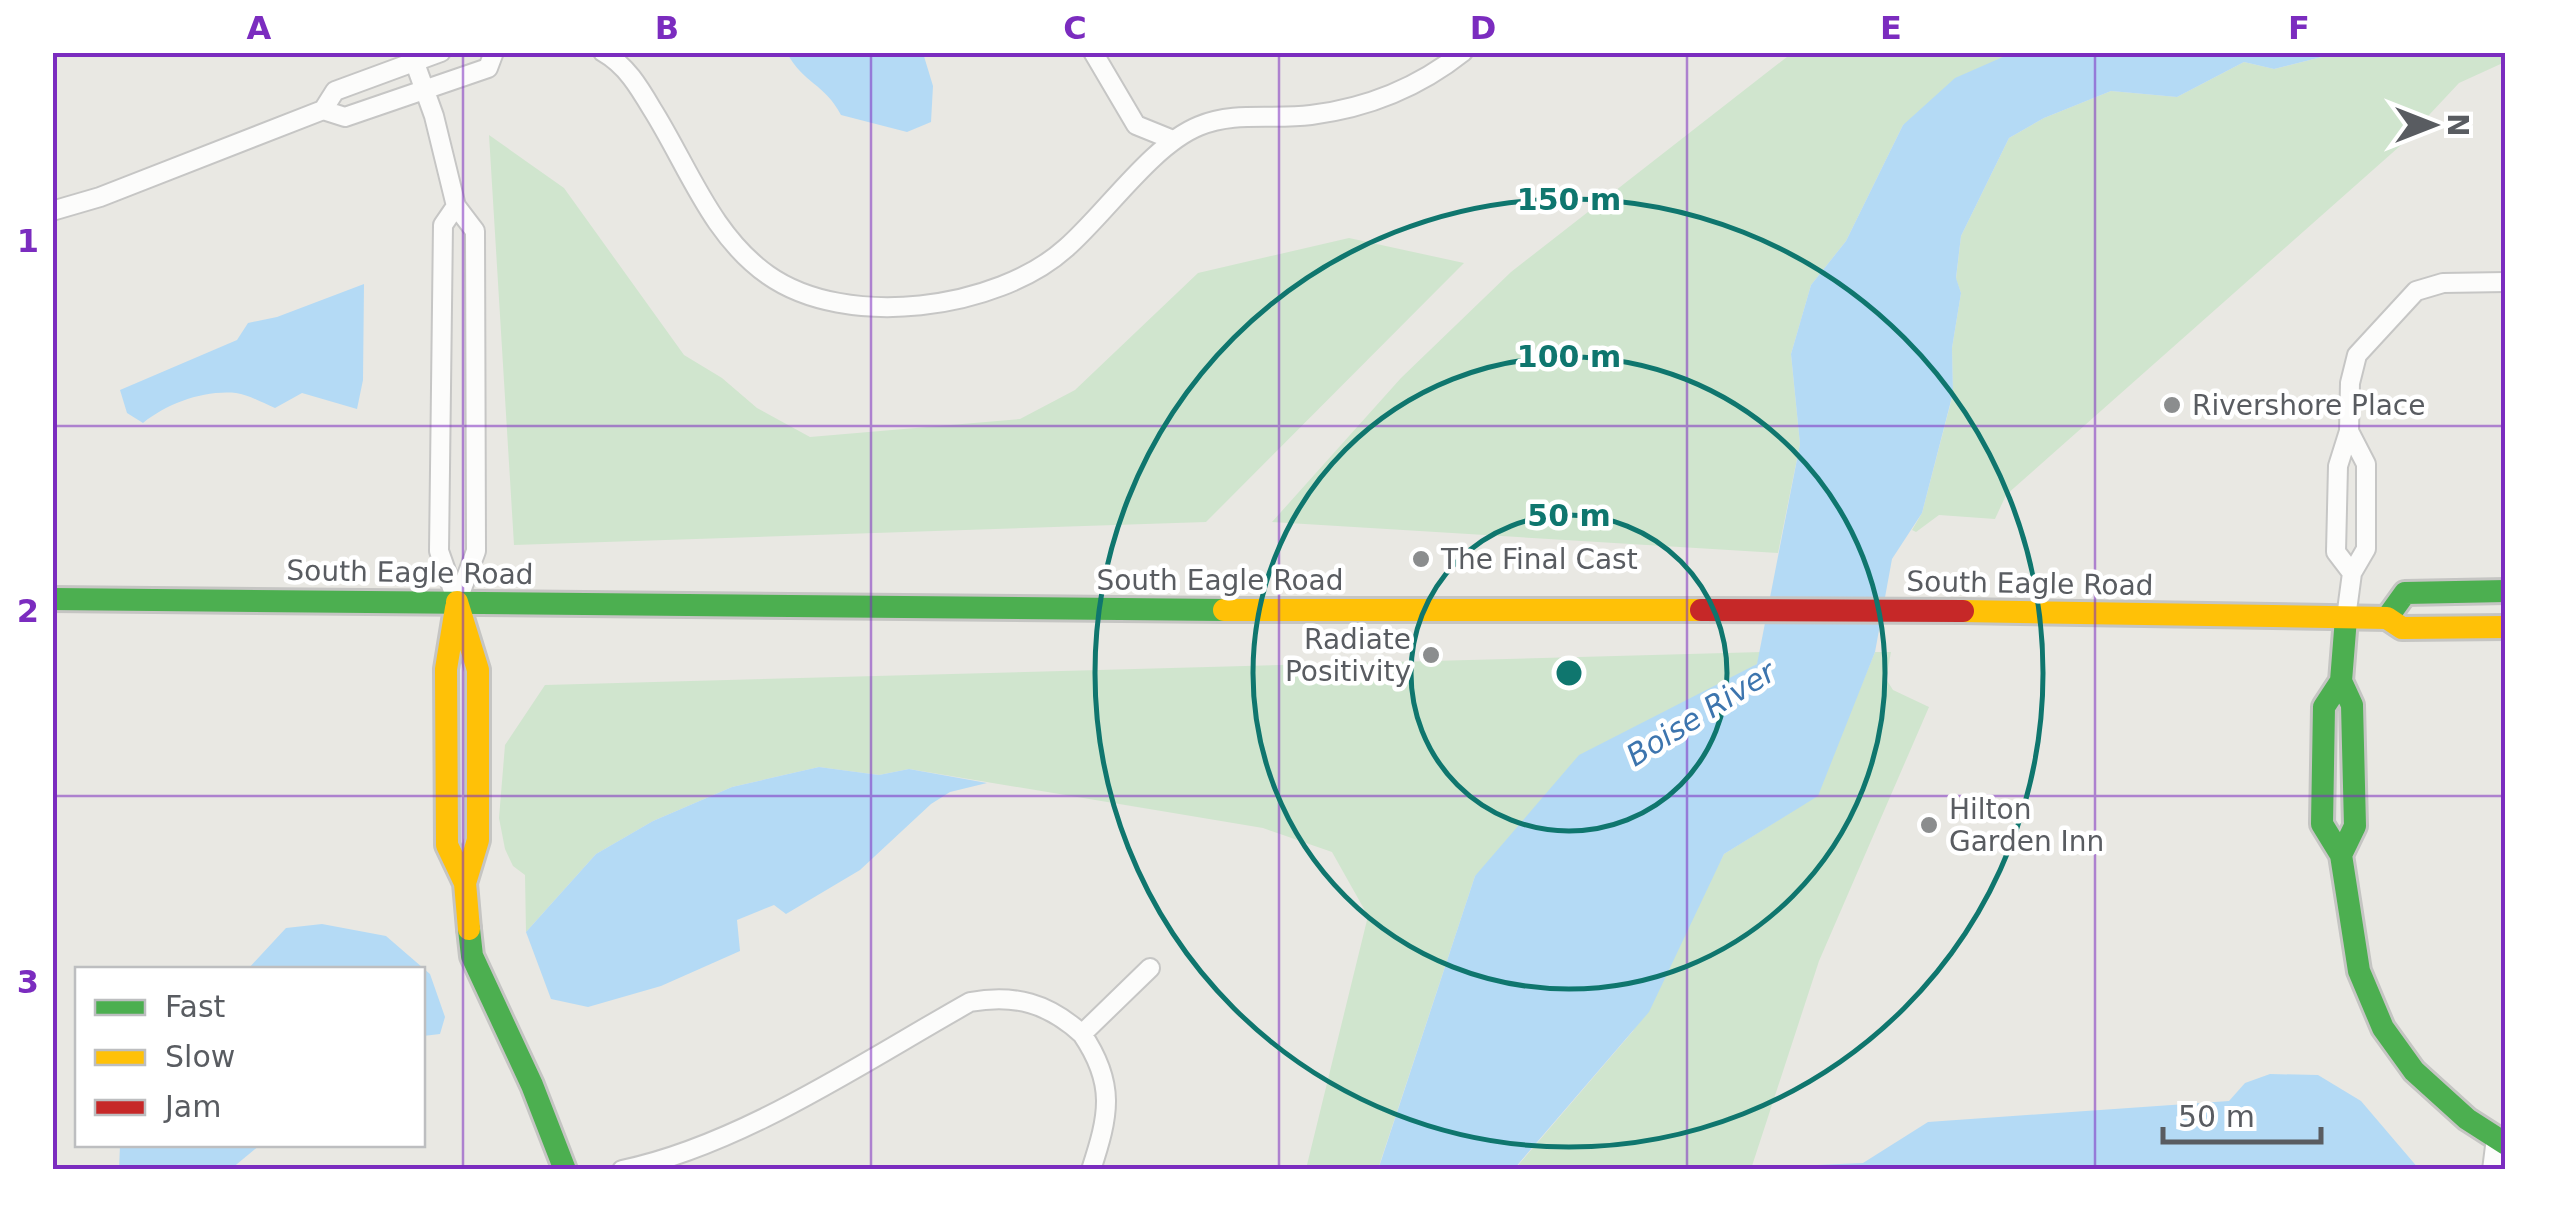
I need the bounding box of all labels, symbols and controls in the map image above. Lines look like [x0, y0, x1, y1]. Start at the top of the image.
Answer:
text: A [247, 9, 272, 47]
text: B [655, 9, 679, 47]
text: C [1063, 9, 1087, 47]
text: D [1470, 9, 1496, 47]
text: E [1880, 9, 1902, 47]
text: F [2288, 9, 2310, 47]
north arrow [2383, 75, 2483, 175]
text: N [2441, 113, 2474, 137]
text: 150 m [1517, 182, 1621, 217]
text: 1 [17, 222, 39, 260]
text: 100 m [1517, 339, 1621, 374]
place label: Rivershore Place [2192, 389, 2425, 422]
marker: Rivershore Place [2161, 394, 2183, 416]
text: 50 m [1527, 498, 1611, 533]
place label: The Final Cast [1440, 543, 1638, 576]
marker: The Final Cast [1410, 548, 1432, 570]
street label: South Eagle Road [286, 554, 534, 591]
street label: South Eagle Road [1096, 564, 1344, 597]
street label: South Eagle Road [1906, 565, 2154, 602]
text: 2 [17, 592, 39, 630]
place label: Radiate Positivity [1285, 623, 1411, 688]
marker: Radiate Positivity [1420, 644, 1442, 666]
water label: Boise River [1620, 653, 1783, 773]
centre of rings [1551, 655, 1587, 691]
place label: Hilton Garden Inn [1949, 793, 2104, 858]
marker: Hilton Garden Inn [1918, 814, 1940, 836]
text: 3 [17, 963, 39, 1001]
legend [75, 967, 425, 1147]
text: Fast [165, 989, 226, 1024]
text: Slow [165, 1039, 235, 1074]
scale bar [2163, 1082, 2320, 1144]
text: Jam [163, 1089, 221, 1124]
text: 50 m [2178, 1099, 2255, 1134]

